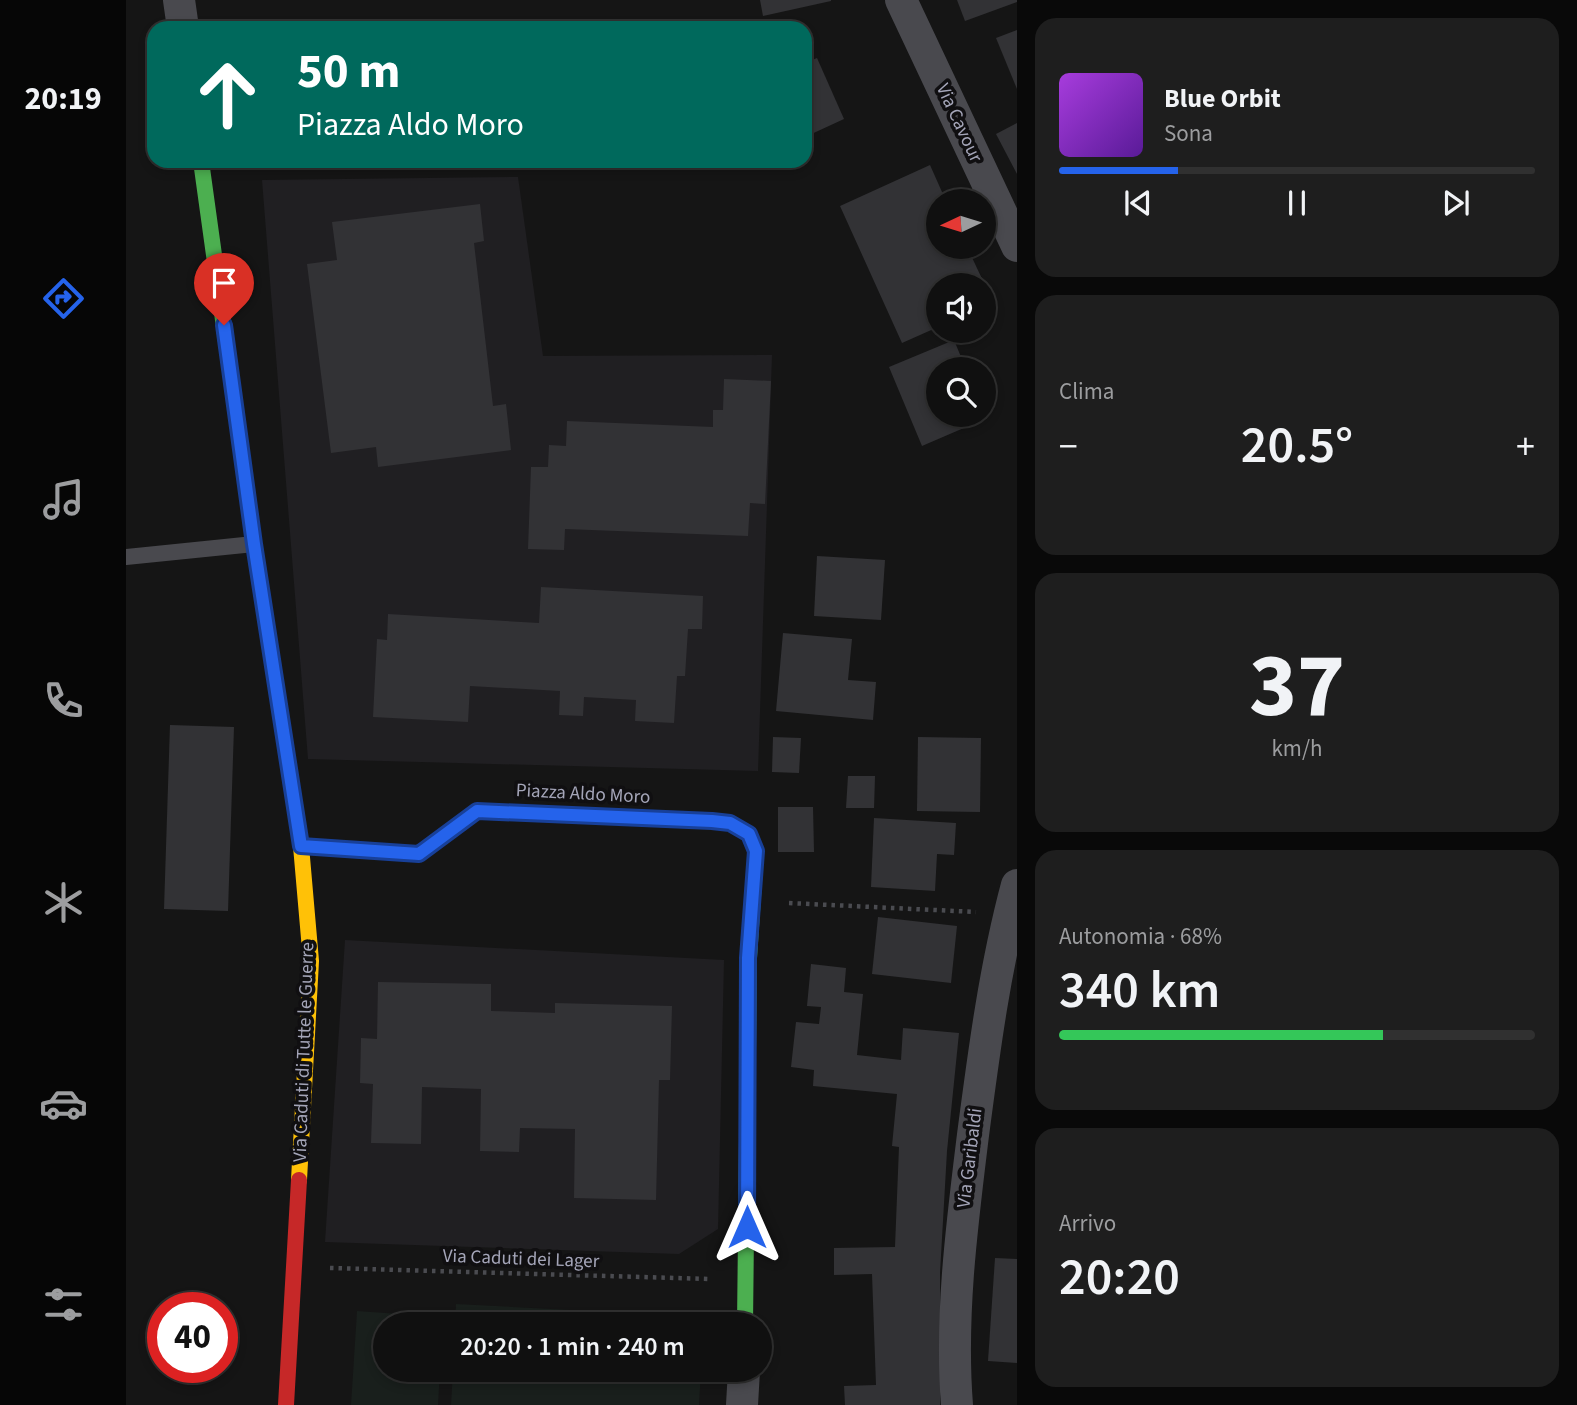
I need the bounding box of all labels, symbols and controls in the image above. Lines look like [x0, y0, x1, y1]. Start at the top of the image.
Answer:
text: 50 m [297, 37, 401, 107]
icon: ahead [182, 49, 273, 140]
text: 20:19 [24, 76, 102, 122]
street label: Via Cavour [929, 79, 989, 167]
text: Blue Orbit [1164, 80, 1281, 117]
text: Piazza Aldo Moro [297, 102, 524, 148]
text: Sona [1164, 117, 1213, 150]
icon: previous [1119, 184, 1157, 222]
icon: pause [1278, 184, 1316, 222]
icon: next [1437, 184, 1475, 222]
north arrow [926, 189, 996, 259]
map controls [926, 189, 996, 427]
pin [194, 253, 254, 325]
icon: arrive [205, 264, 243, 302]
button: sound [926, 273, 996, 343]
icon: directions [39, 274, 88, 323]
button: search [926, 357, 996, 427]
text: Clima [1059, 375, 1114, 408]
text: 20.5° [1241, 409, 1353, 483]
text: − [1059, 420, 1078, 474]
text: + [1516, 420, 1535, 474]
icon: music [39, 475, 88, 524]
text: 37 [1249, 622, 1345, 751]
icon: phone [39, 676, 88, 725]
text: km/h [1271, 732, 1323, 765]
street label: Piazza Aldo Moro [515, 777, 651, 811]
icon: climate [39, 878, 88, 927]
text: Autonomia · 68% [1059, 920, 1222, 953]
street label: Via Caduti di Tutte le Guerre [287, 942, 321, 1162]
text: 340 km [1059, 954, 1220, 1028]
icon: car [39, 1079, 88, 1128]
street label: Via Garibaldi [950, 1107, 990, 1209]
position arrow [710, 1190, 784, 1264]
text: Arrivo [1059, 1207, 1116, 1240]
text: 20:20 [1059, 1241, 1180, 1315]
street label: Via Caduti dei Lager [442, 1243, 600, 1275]
icon: filters [39, 1280, 88, 1329]
speed limit sign: 40 [147, 1292, 238, 1383]
text: 20:20 · 1 min · 240 m [460, 1328, 685, 1365]

